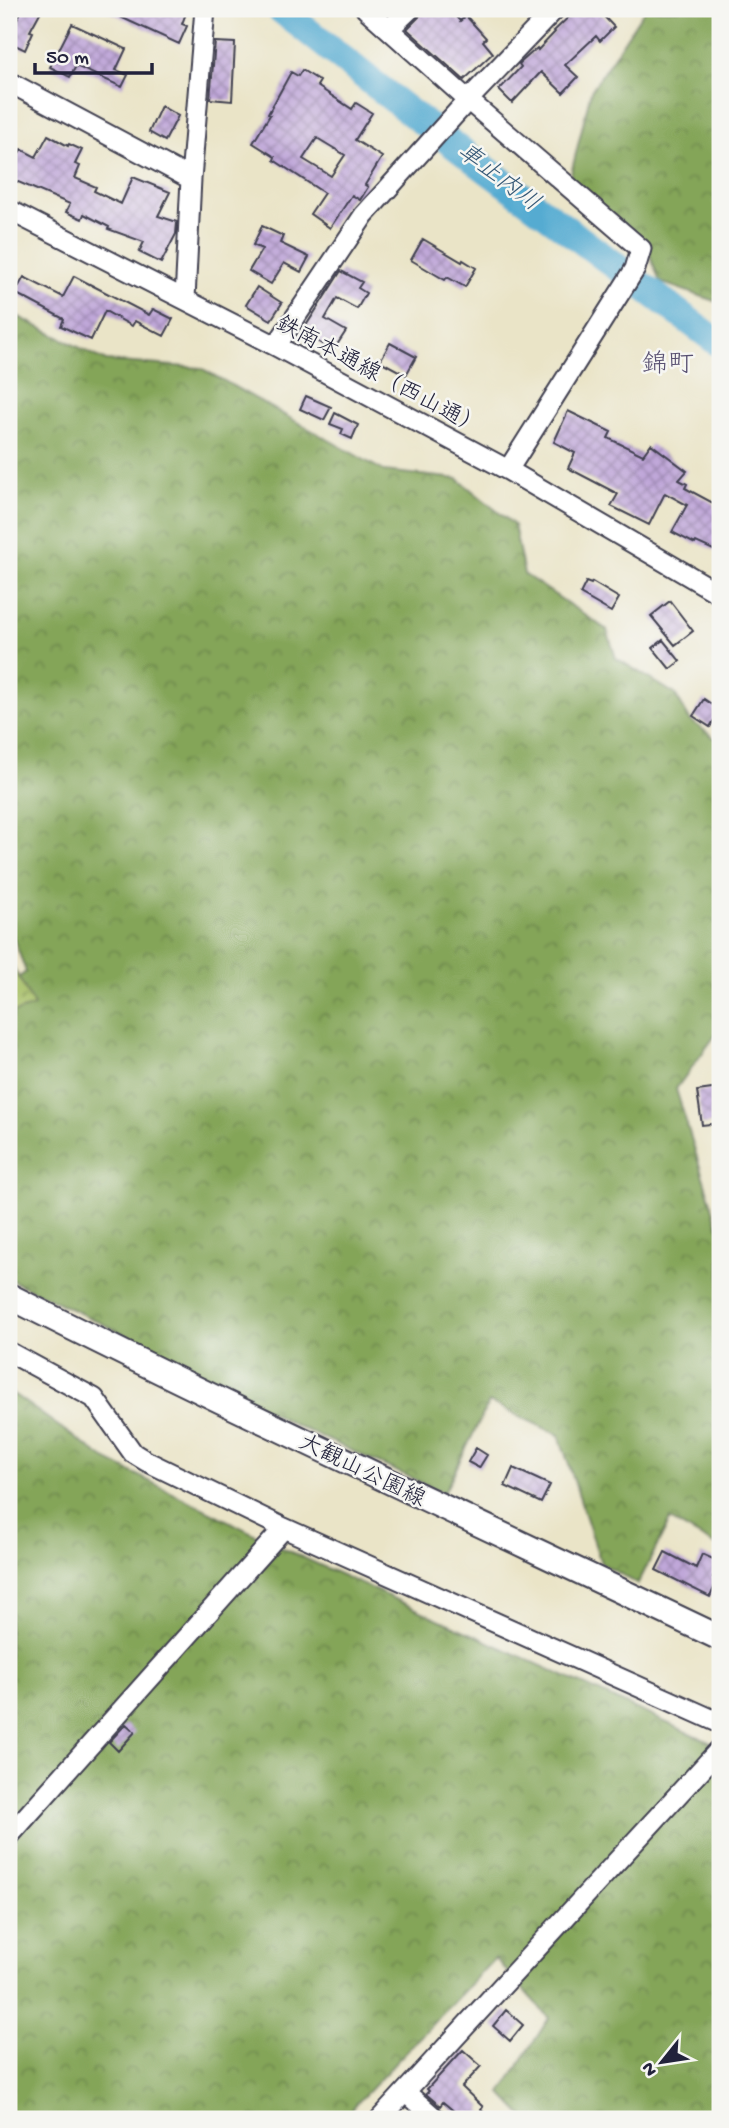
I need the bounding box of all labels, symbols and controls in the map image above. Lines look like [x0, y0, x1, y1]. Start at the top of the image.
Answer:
scale bar [35, 32, 152, 76]
text: 50 m [46, 47, 89, 72]
water label: 車止内川 [451, 138, 546, 219]
street label: 鉄南本通線（西山通） [270, 310, 487, 443]
district label: 錦町 [642, 350, 694, 382]
street label: 大観山公園線 [294, 1429, 430, 1515]
north arrow [628, 2026, 698, 2096]
text: N [637, 2058, 663, 2080]

